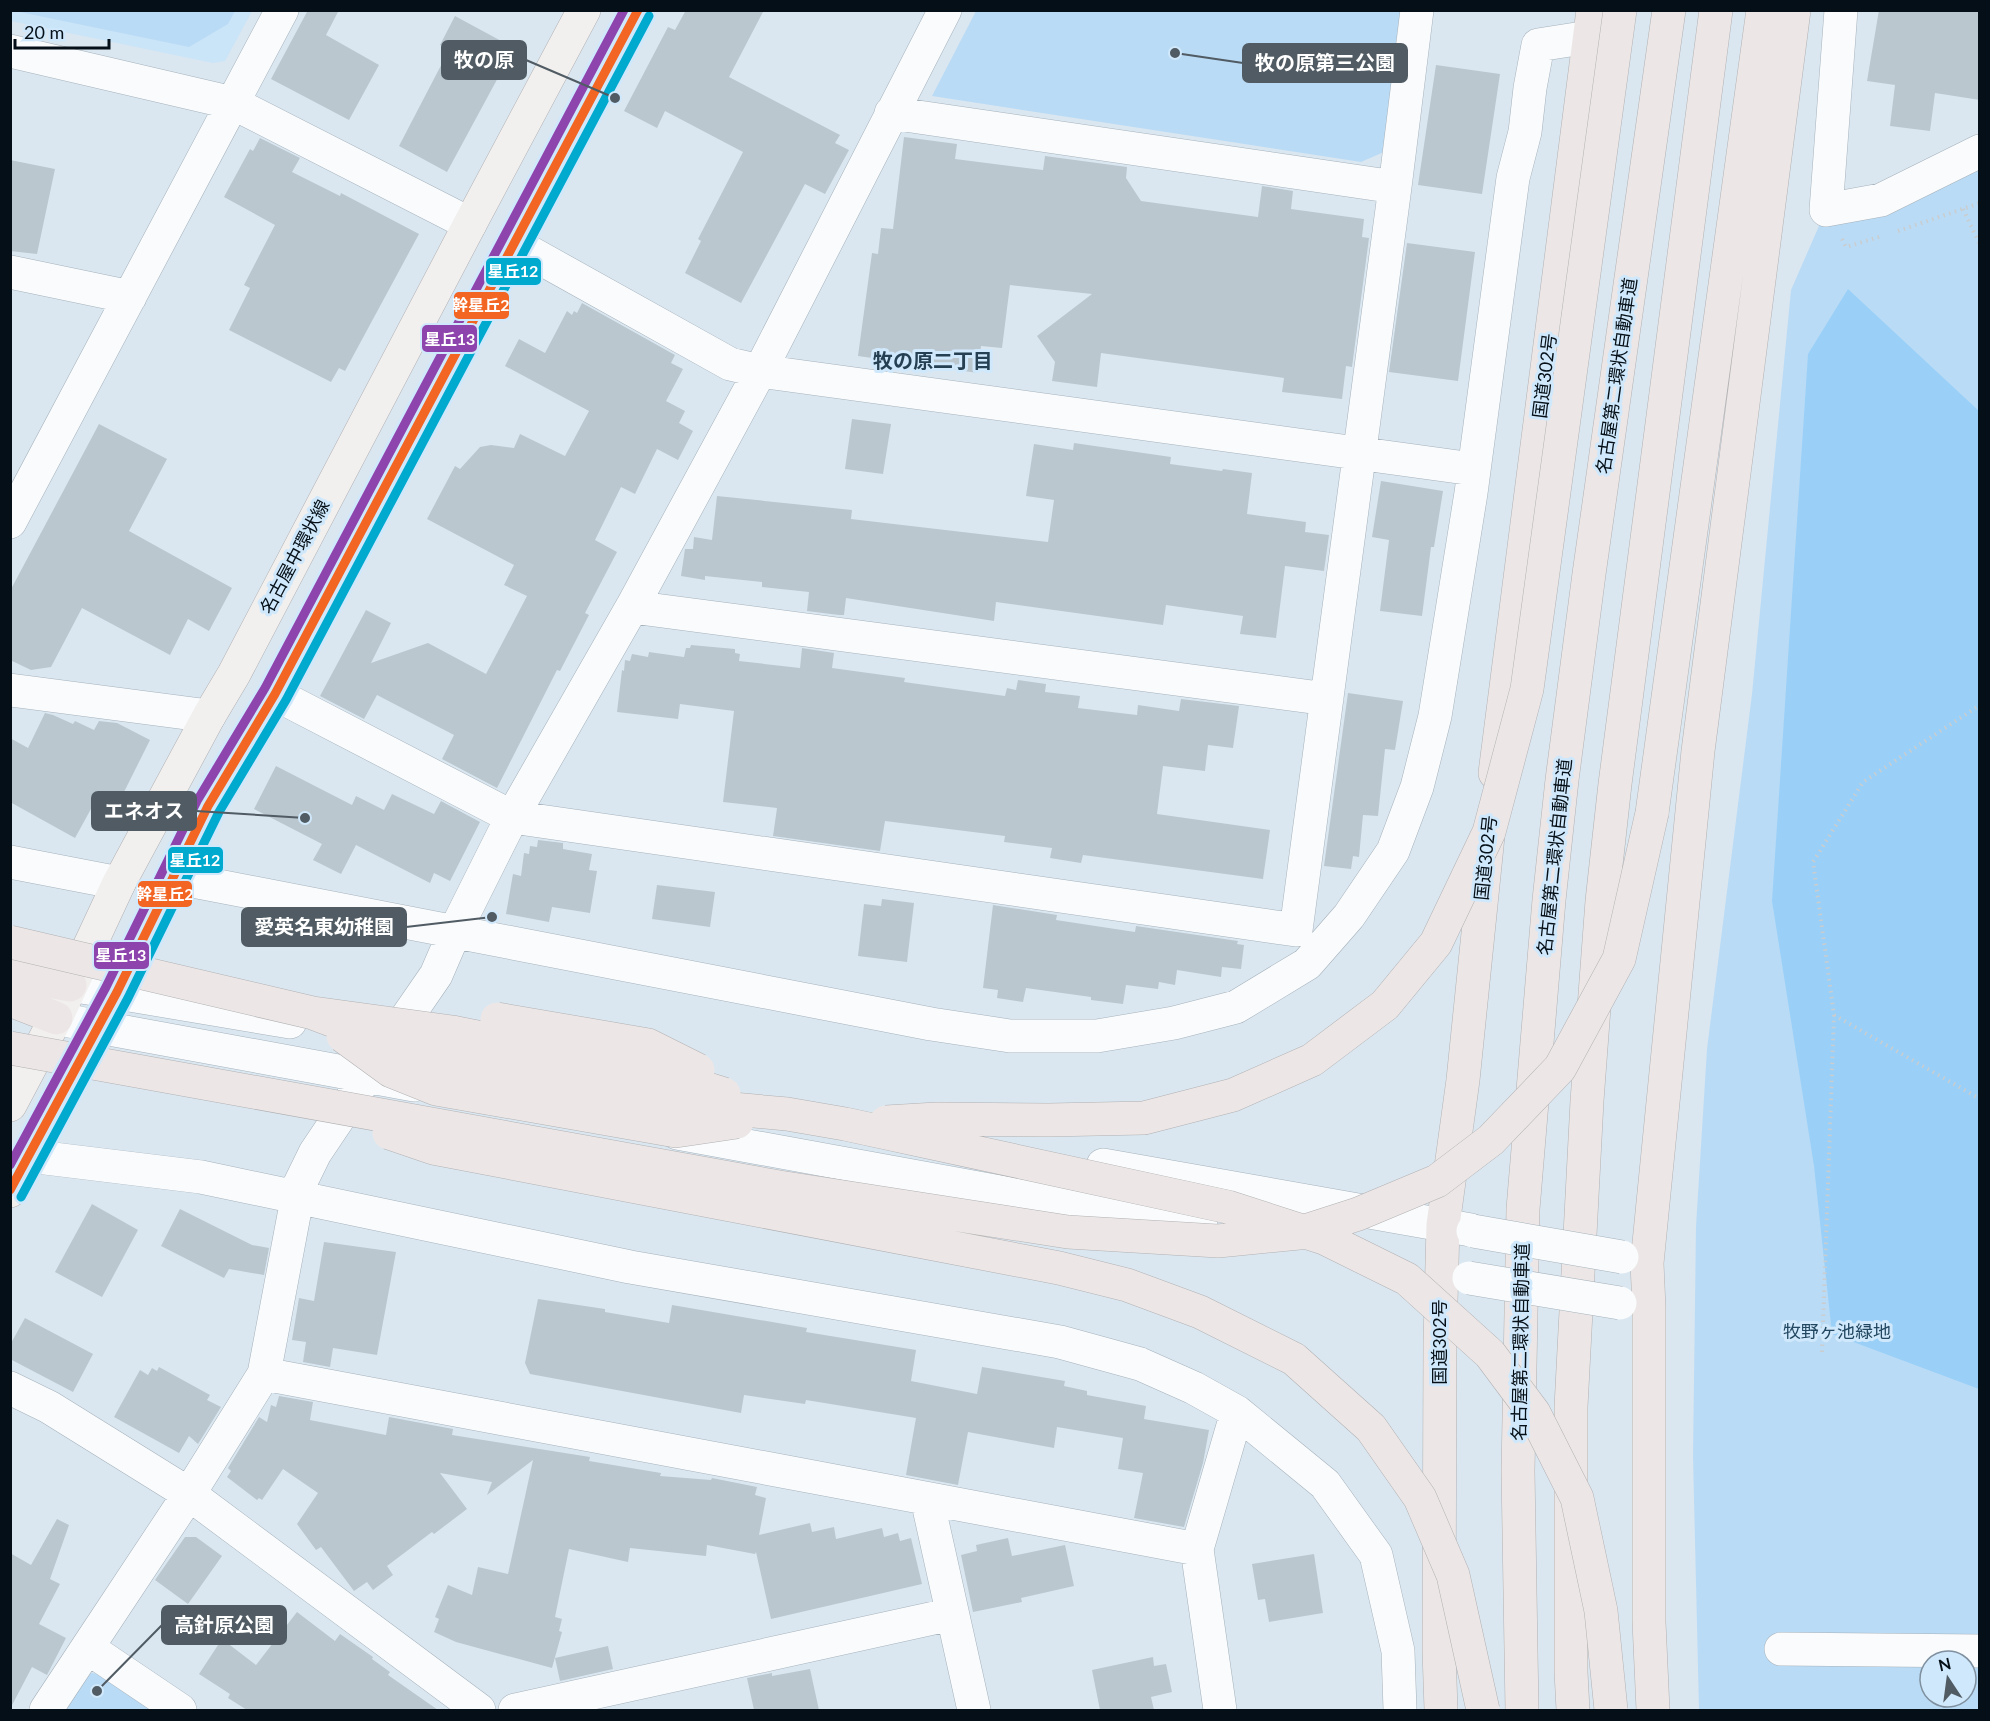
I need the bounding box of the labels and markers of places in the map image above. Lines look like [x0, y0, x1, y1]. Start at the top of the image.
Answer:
callout: 牧の原 [442, 41, 526, 79]
callout: 牧の原第三公園 [1243, 44, 1407, 82]
callout: エネオス [92, 792, 196, 830]
callout: 愛英名東幼稚園 [242, 908, 406, 946]
callout: 高針原公園 [162, 1606, 286, 1644]

